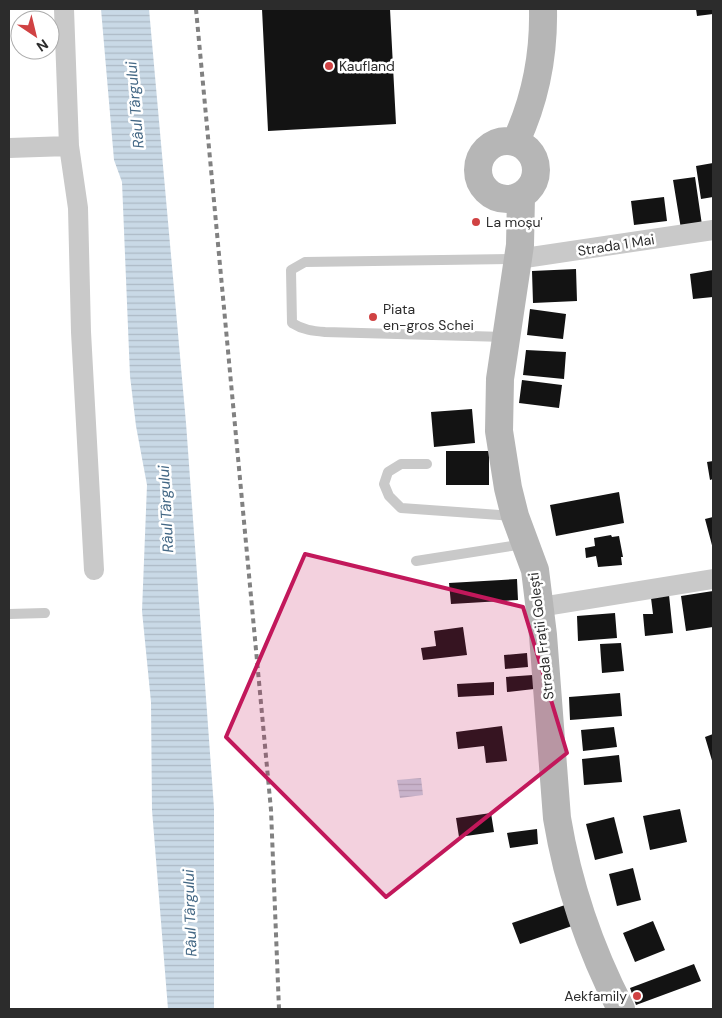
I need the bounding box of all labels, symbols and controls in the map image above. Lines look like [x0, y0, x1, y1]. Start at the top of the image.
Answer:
north arrow [10, 10, 60, 60]
text: N [33, 35, 52, 56]
place label: Kaufland [339, 57, 395, 75]
water label: Râul Târgului [121, 60, 149, 149]
marker: Kaufland [323, 60, 335, 72]
place label: La moșu' [486, 213, 543, 231]
marker: La moșu' [470, 216, 482, 228]
street label: Strada 1 Mai [576, 230, 656, 260]
place label: Piata en-gros Schei [383, 300, 474, 334]
marker: Piata en-gros Schei [367, 311, 379, 323]
water label: Râul Târgului [154, 464, 178, 553]
street label: Strada Frații Golești [524, 571, 558, 701]
water label: Râul Târgului [178, 869, 202, 957]
place label: Aekfamily [564, 987, 627, 1005]
marker: Aekfamily [631, 990, 643, 1002]

